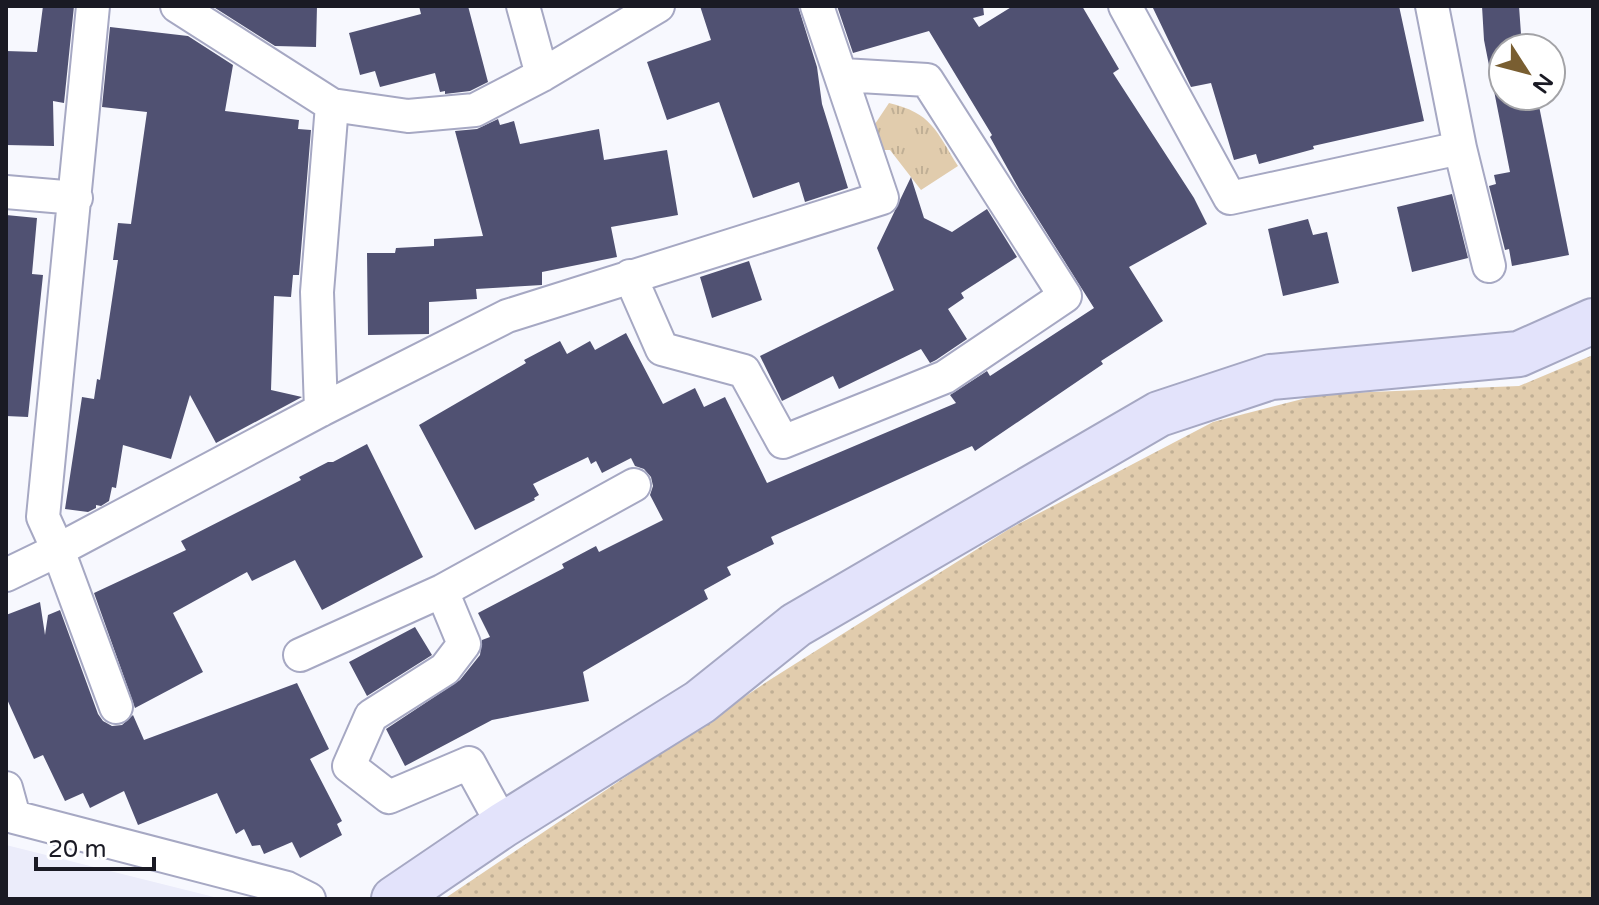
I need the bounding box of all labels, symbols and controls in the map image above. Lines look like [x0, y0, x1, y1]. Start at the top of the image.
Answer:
north arrow [1487, 32, 1567, 112]
text: N [1527, 68, 1558, 98]
scale bar [36, 821, 154, 871]
text: 20 m [48, 835, 106, 864]

